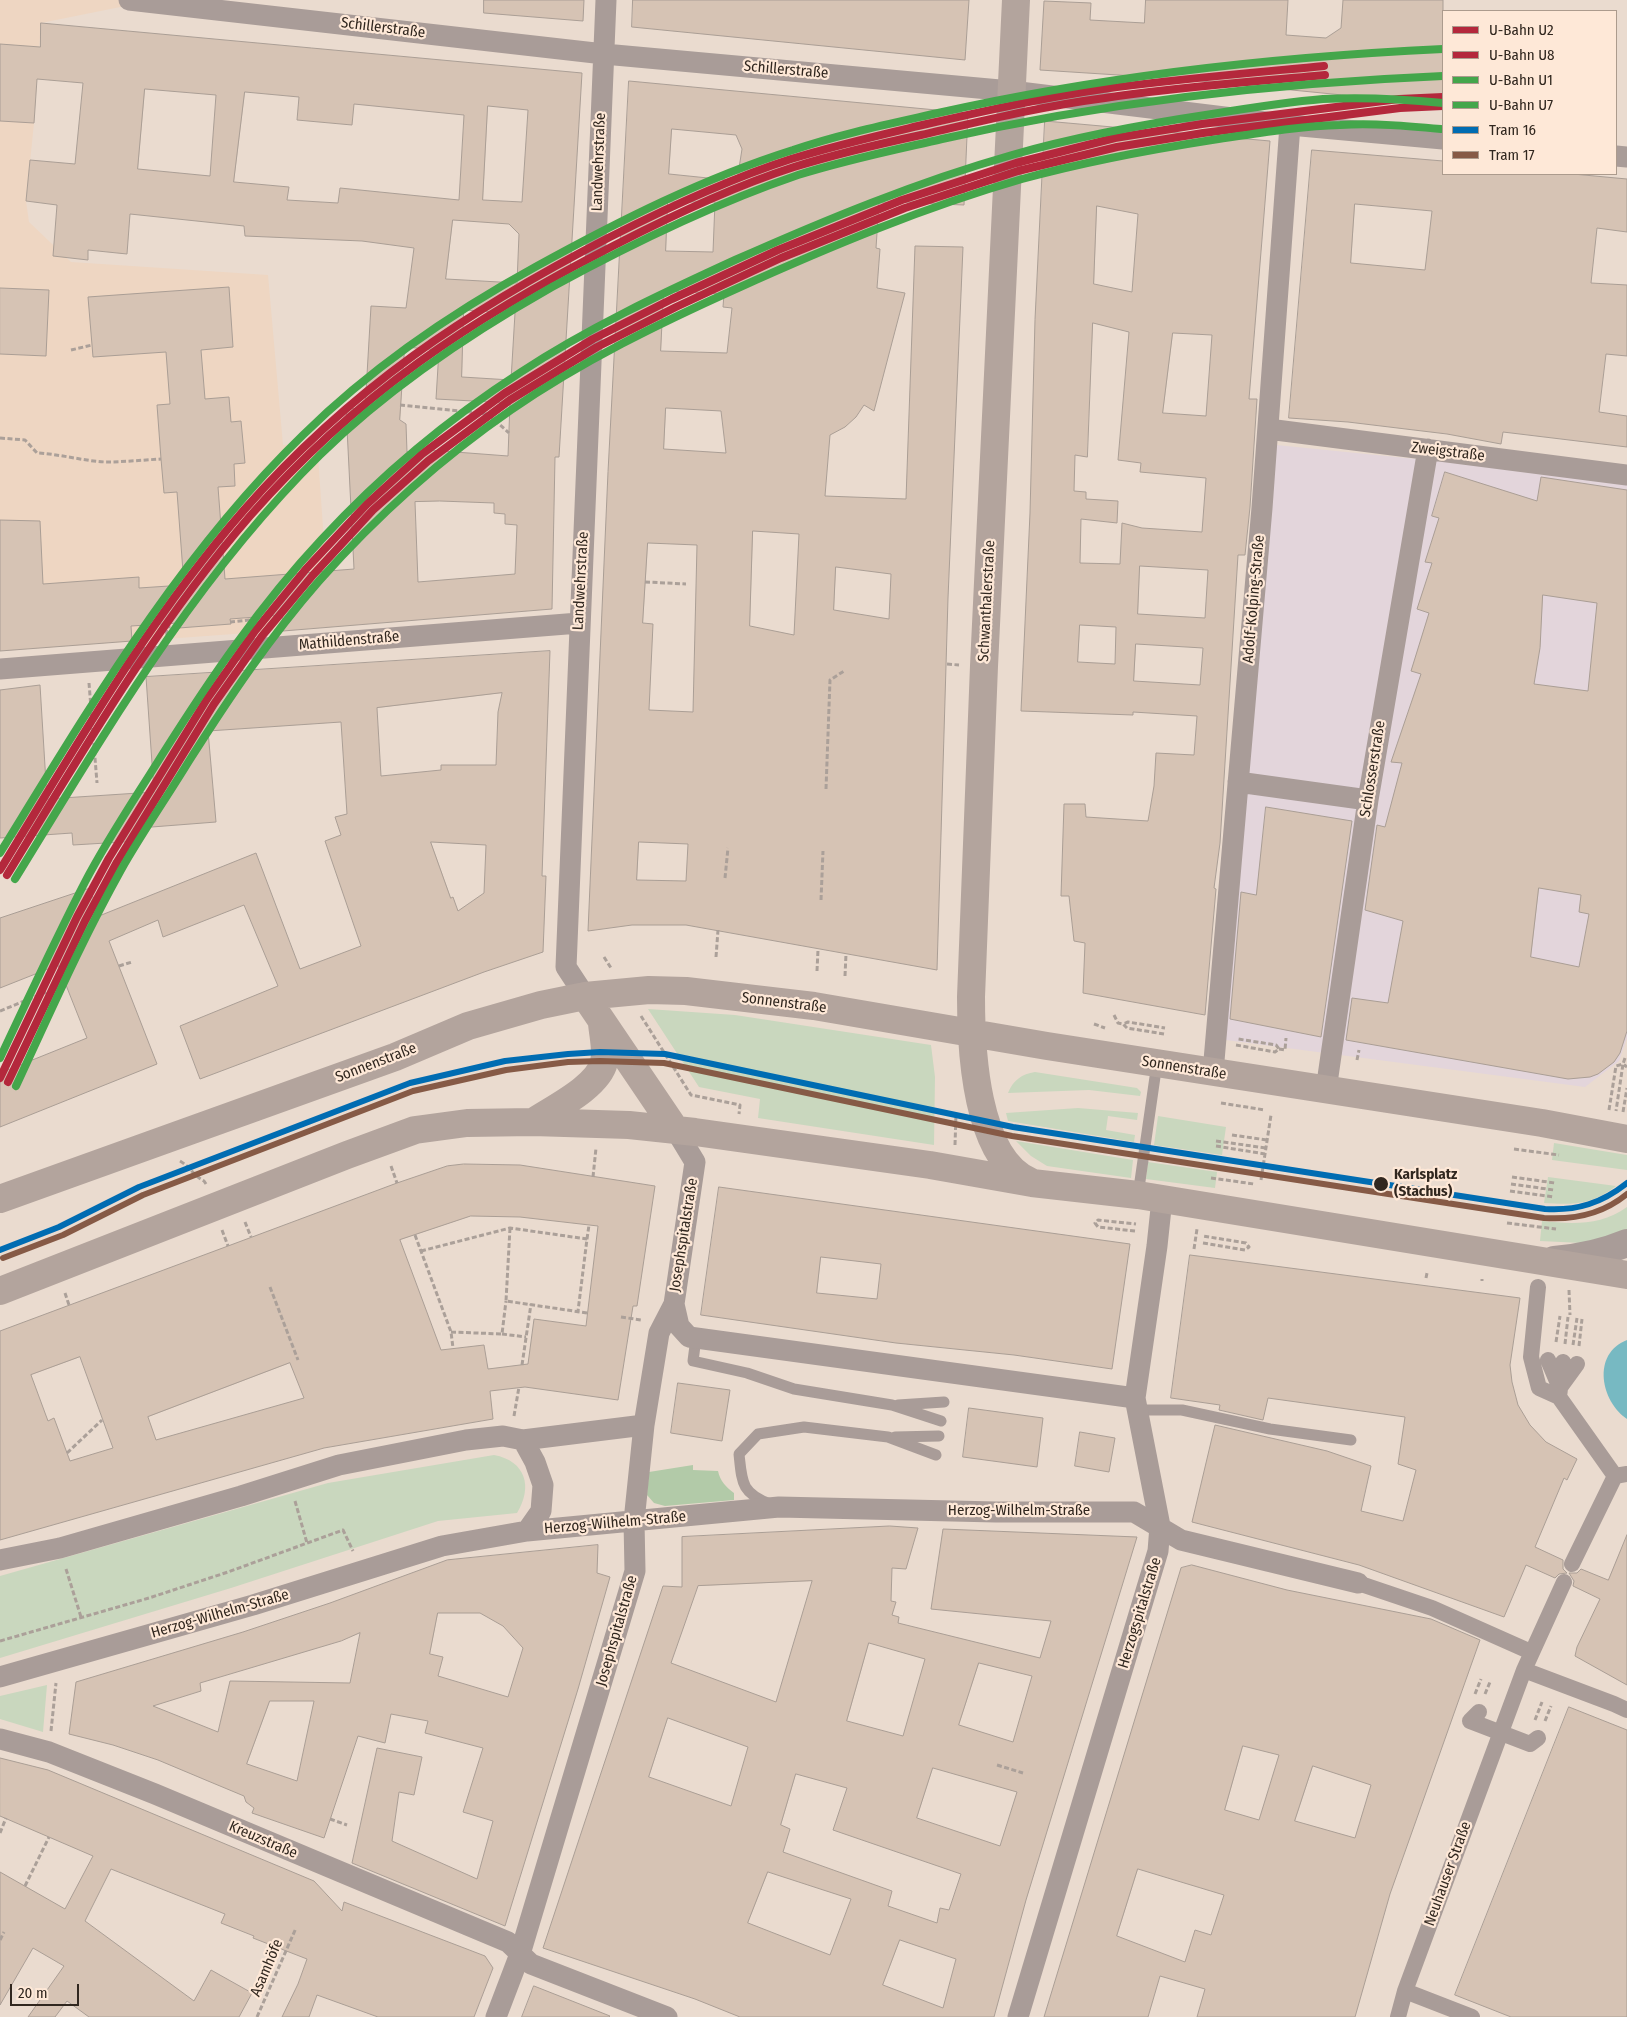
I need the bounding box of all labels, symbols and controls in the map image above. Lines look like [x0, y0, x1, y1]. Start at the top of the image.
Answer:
legend [1442, 10, 1617, 175]
street label: Schillerstraße [340, 14, 426, 42]
text: U-Bahn U2 [1489, 21, 1554, 39]
text: U-Bahn U8 [1489, 46, 1555, 64]
street label: Schillerstraße [743, 57, 829, 83]
text: U-Bahn U1 [1489, 71, 1553, 89]
text: U-Bahn U7 [1489, 96, 1553, 114]
street label: Landwehrstraße [588, 112, 610, 212]
text: Tram 16 [1489, 121, 1536, 139]
text: Tram 17 [1489, 146, 1535, 164]
street label: Zweigstraße [1410, 439, 1486, 465]
street label: Landwehrstraße [569, 531, 593, 631]
street label: Adolf-Kolping-Straße [1239, 534, 1269, 664]
street label: Schwanthalerstraße [975, 540, 999, 662]
street label: Mathildenstraße [298, 628, 400, 654]
street label: Schlosserstraße [1356, 719, 1390, 819]
street label: Sonnenstraße [741, 989, 827, 1017]
street label: Sonnenstraße [333, 1039, 419, 1087]
street label: Sonnenstraße [1140, 1052, 1228, 1084]
place label: Karlsplatz (Stachus) [1394, 1166, 1457, 1201]
marker: Karlsplatz (Stachus) [1372, 1175, 1390, 1193]
street label: Josephspitalstraße [666, 1177, 702, 1293]
street label: Herzog-Wilhelm-Straße [948, 1502, 1090, 1520]
street label: Herzog-Wilhelm-Straße [543, 1508, 687, 1538]
street label: Herzogspitalstraße [1115, 1555, 1165, 1671]
street label: Josephspitalstraße [593, 1573, 641, 1689]
street label: Herzog-Wilhelm-Straße [149, 1586, 291, 1642]
street label: Kreuzstraße [226, 1818, 300, 1862]
street label: Neuhauser Straße [1421, 1819, 1475, 1929]
street label: Asamhöfe [247, 1937, 287, 1999]
scale bar [12, 1974, 81, 2006]
text: 20 m [18, 1984, 48, 2002]

